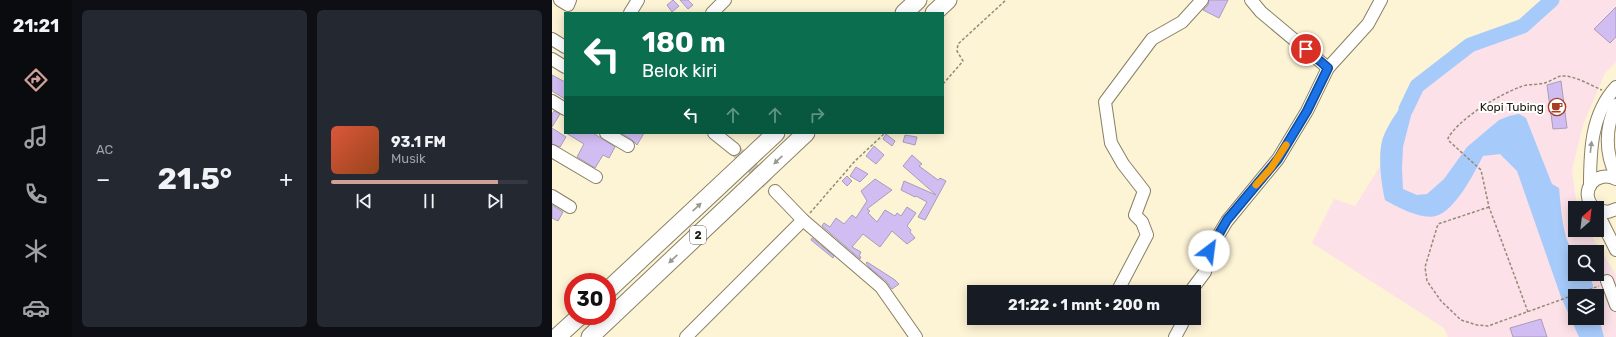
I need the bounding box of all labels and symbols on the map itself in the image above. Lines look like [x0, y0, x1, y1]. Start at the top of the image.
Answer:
pin [1289, 32, 1323, 66]
cafe icon: Kopi Tubing [1547, 97, 1567, 117]
place label: Kopi Tubing [1480, 100, 1544, 114]
one-way arrow [1588, 141, 1594, 153]
one-way arrow [773, 155, 783, 164]
north arrow [1568, 201, 1604, 237]
one-way arrow [692, 202, 702, 212]
road number: 2 [690, 226, 706, 244]
position arrow [1188, 230, 1230, 272]
one-way arrow [668, 254, 678, 263]
speed limit sign: 30 [564, 273, 616, 325]

